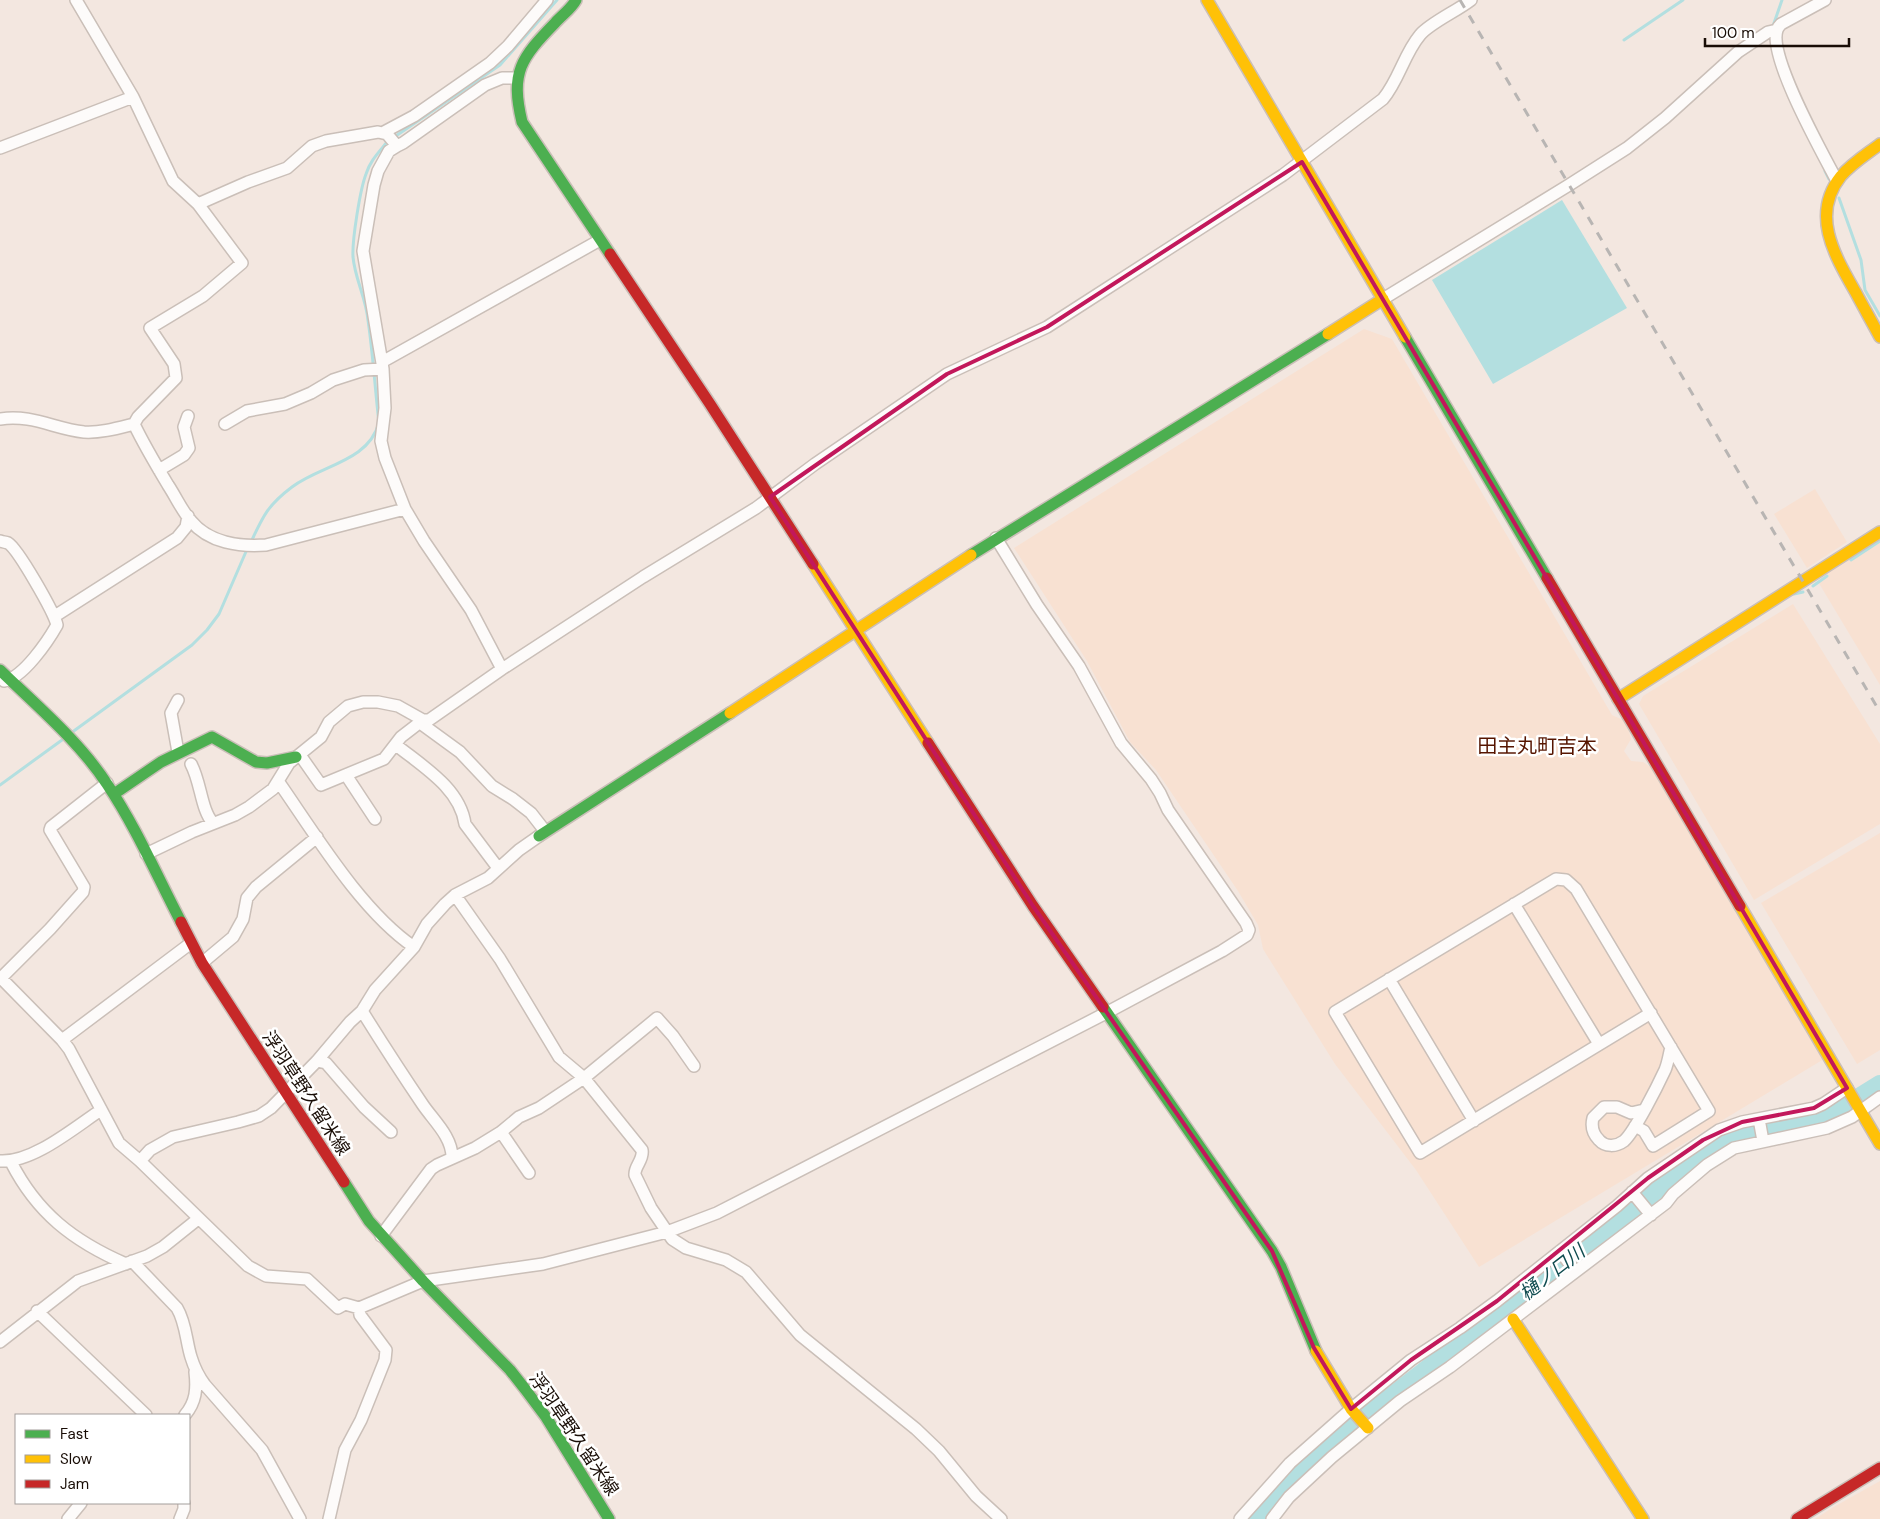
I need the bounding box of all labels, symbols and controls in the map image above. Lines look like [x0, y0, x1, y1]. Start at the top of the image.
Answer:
scale bar [1705, 15, 1849, 47]
text: 100 m [1712, 23, 1755, 43]
district label: 田主丸町吉本 [1477, 733, 1597, 759]
street label: 浮羽草野久留米線 [257, 1026, 355, 1160]
water label: 樋ノ口川 [1515, 1238, 1592, 1306]
street label: 浮羽草野久留米線 [524, 1368, 624, 1500]
legend [15, 1414, 190, 1504]
text: Fast [60, 1424, 89, 1444]
text: Slow [60, 1449, 93, 1469]
text: Jam [60, 1474, 89, 1494]

